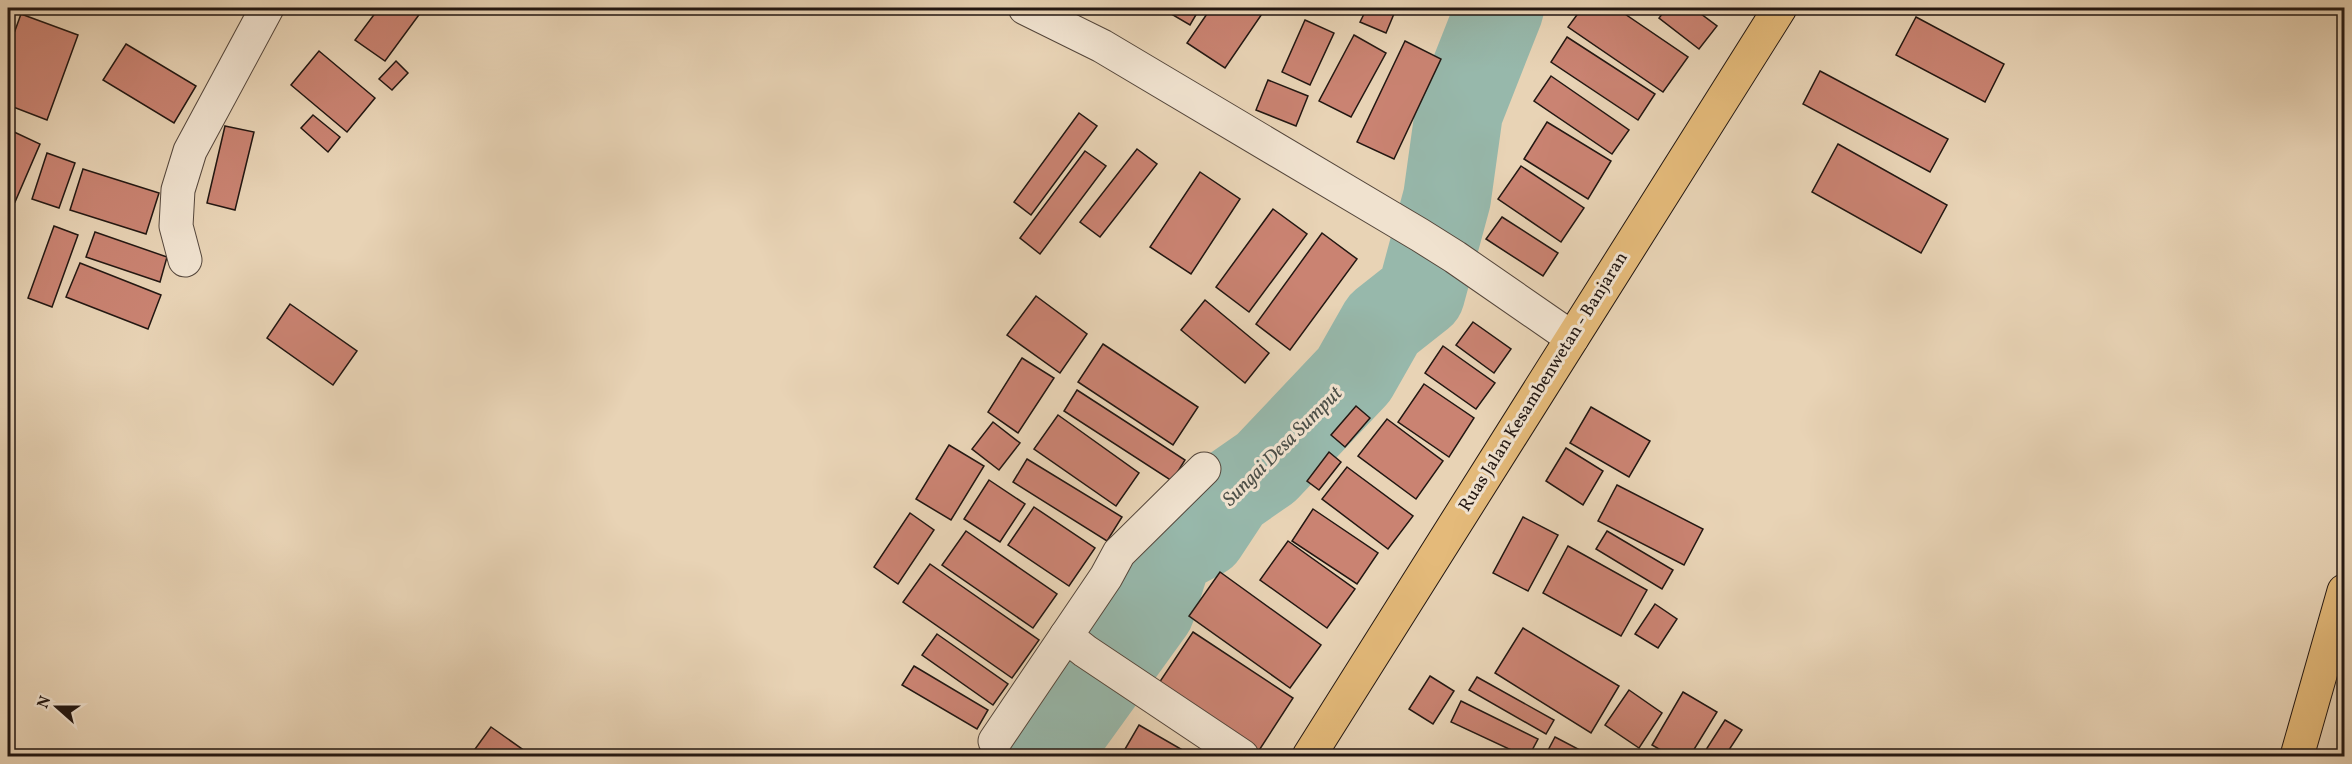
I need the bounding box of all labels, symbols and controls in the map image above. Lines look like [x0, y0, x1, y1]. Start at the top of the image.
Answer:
street label: Ruas Jalan Kesambenwetan - Banjaran [1453, 247, 1635, 517]
water label: Sungai Desa Sumput [1217, 380, 1350, 513]
north arrow [27, 677, 87, 737]
text: N [33, 693, 57, 712]

